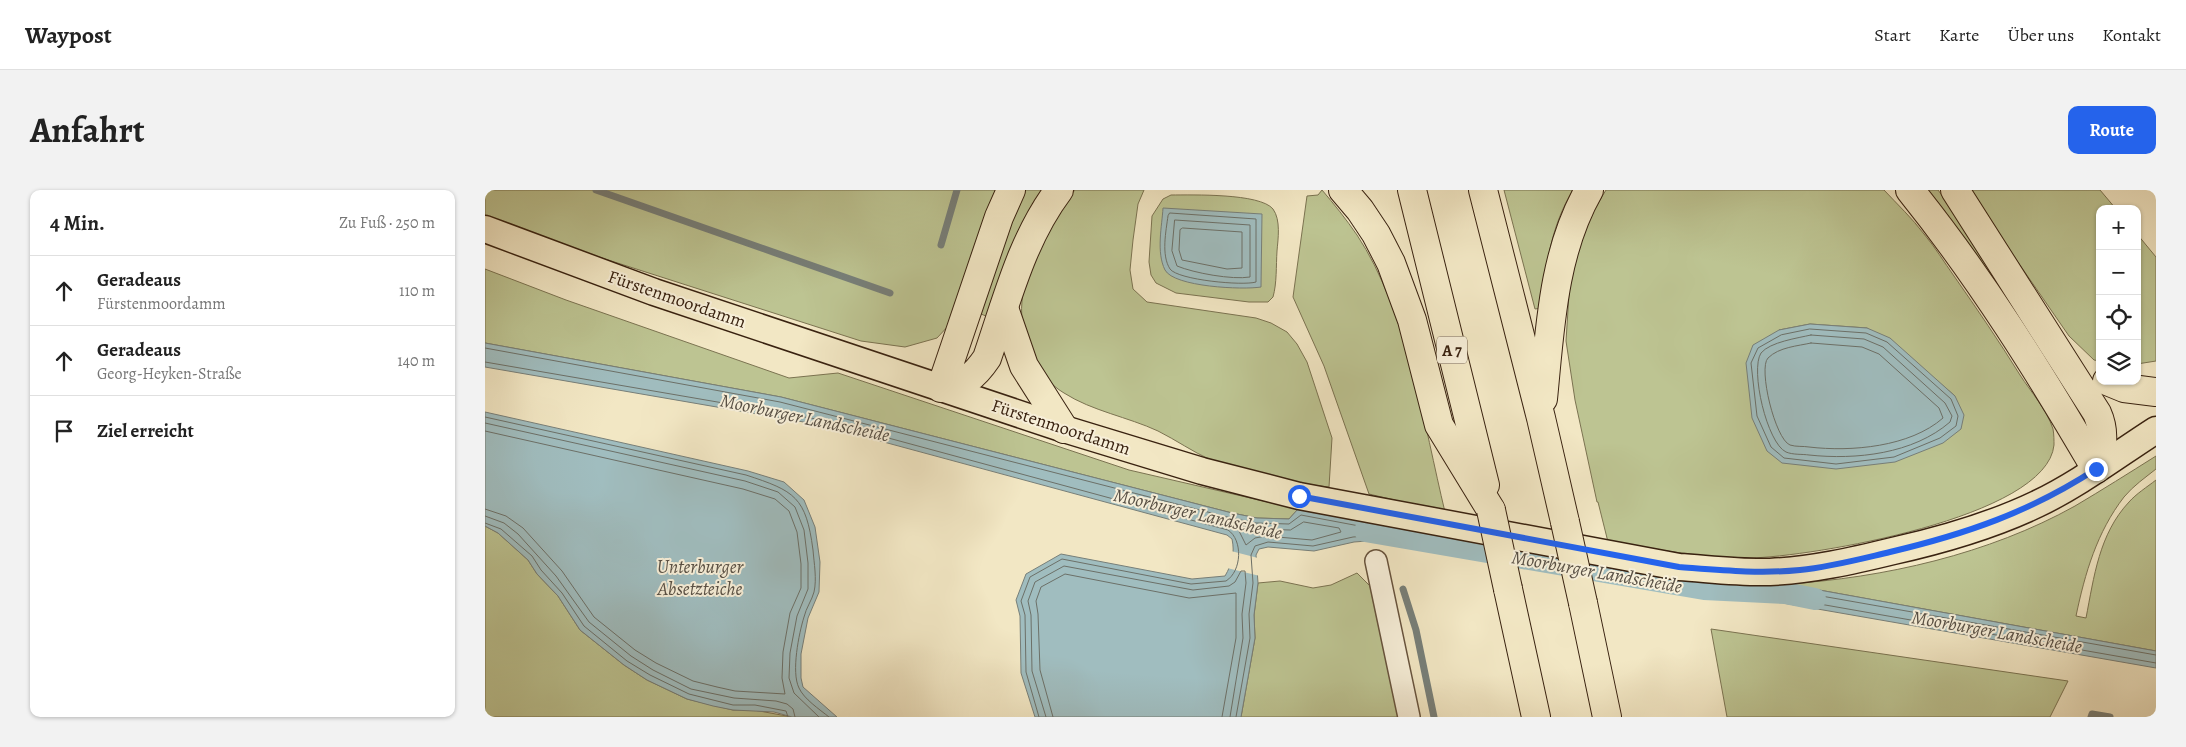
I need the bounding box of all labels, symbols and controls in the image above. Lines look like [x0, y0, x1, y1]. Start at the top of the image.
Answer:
text: Waypost [25, 19, 112, 51]
text: Start [1874, 23, 1911, 47]
text: Karte [1939, 23, 1979, 47]
text: Über uns [2007, 23, 2074, 47]
text: Kontakt [2102, 23, 2161, 47]
text: Anfahrt [30, 106, 145, 154]
button: Route [2068, 106, 2156, 154]
map controls [2096, 205, 2141, 385]
button: + [2096, 205, 2141, 250]
text: 4 Min. [50, 209, 105, 237]
text: Zu Fuß · 250 m [339, 212, 435, 234]
button: − [2096, 250, 2141, 295]
street label: Fürstenmoordamm [605, 264, 749, 334]
text: Geradeaus [97, 267, 181, 293]
icon: ahead [50, 277, 78, 305]
text: 110 m [399, 280, 435, 302]
text: Fürstenmoordamm [97, 293, 226, 315]
button: locate [2096, 295, 2141, 340]
road number: A 7 [1437, 336, 1467, 364]
text: Geradeaus [97, 337, 181, 363]
button: layers [2096, 340, 2141, 385]
icon: ahead [50, 347, 78, 375]
text: 140 m [397, 350, 435, 372]
text: Georg-Heyken-Straße [97, 363, 242, 385]
water label: Moorburger Landscheide [718, 387, 892, 449]
street label: Fürstenmoordamm [989, 393, 1133, 461]
icon: arrive [50, 417, 78, 445]
text: Ziel erreicht [97, 418, 194, 444]
route end [2085, 458, 2108, 481]
water label: Moorburger Landscheide [1111, 482, 1285, 546]
route start [1288, 485, 1311, 508]
water label: Moorburger Landscheide [1510, 544, 1684, 600]
water label: Unterburger Absetzteiche [657, 554, 745, 602]
water label: Moorburger Landscheide [1910, 604, 2084, 660]

